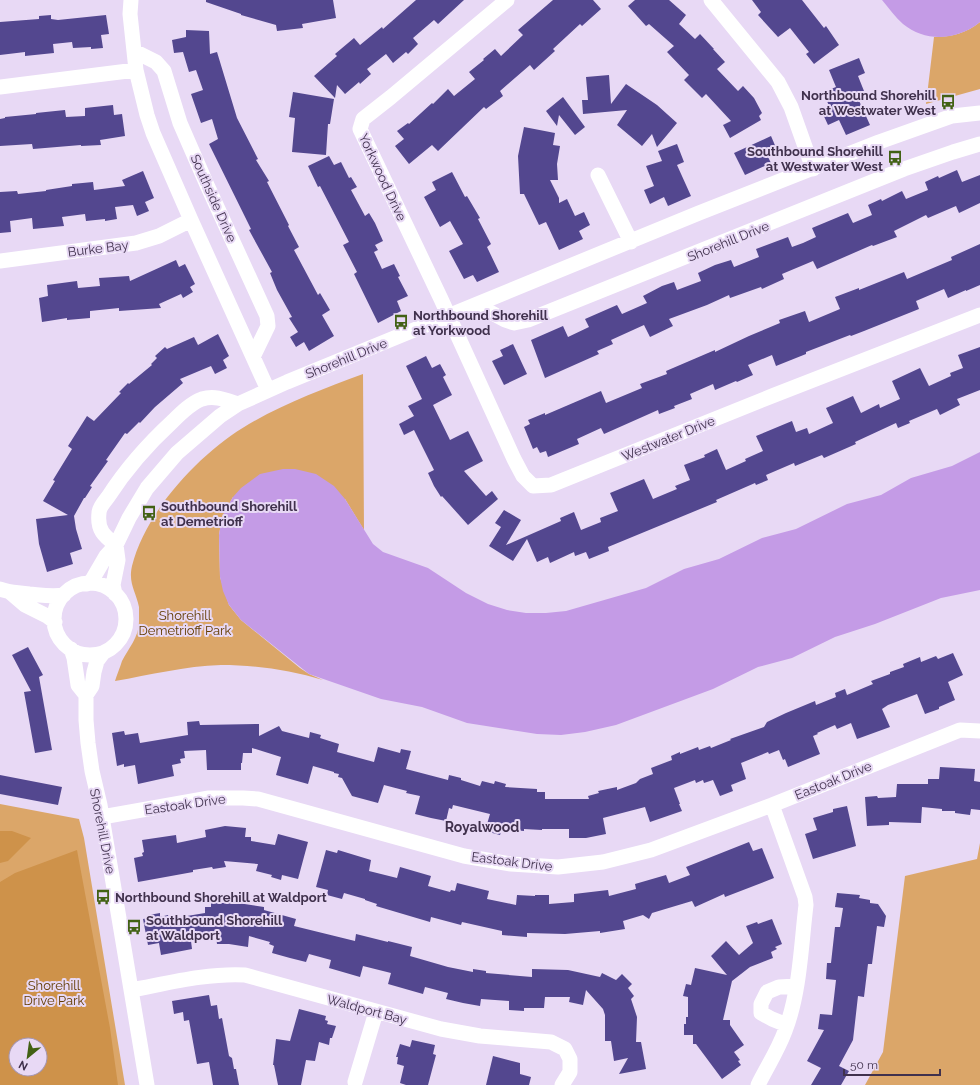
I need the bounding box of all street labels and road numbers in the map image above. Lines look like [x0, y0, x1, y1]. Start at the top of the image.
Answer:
street label: Yorkwood Drive [356, 131, 410, 224]
street label: Southside Drive [187, 152, 240, 245]
street label: Shorehill Drive [685, 218, 771, 265]
street label: Burke Bay [67, 237, 129, 260]
street label: Shorehill Drive [303, 335, 389, 382]
street label: Westwater Drive [620, 413, 717, 464]
street label: Eastoak Drive [793, 758, 874, 803]
street label: Shorehill Drive [87, 787, 118, 875]
street label: Eastoak Drive [144, 791, 227, 818]
street label: Eastoak Drive [471, 849, 554, 874]
street label: Waldport Bay [325, 992, 409, 1027]

